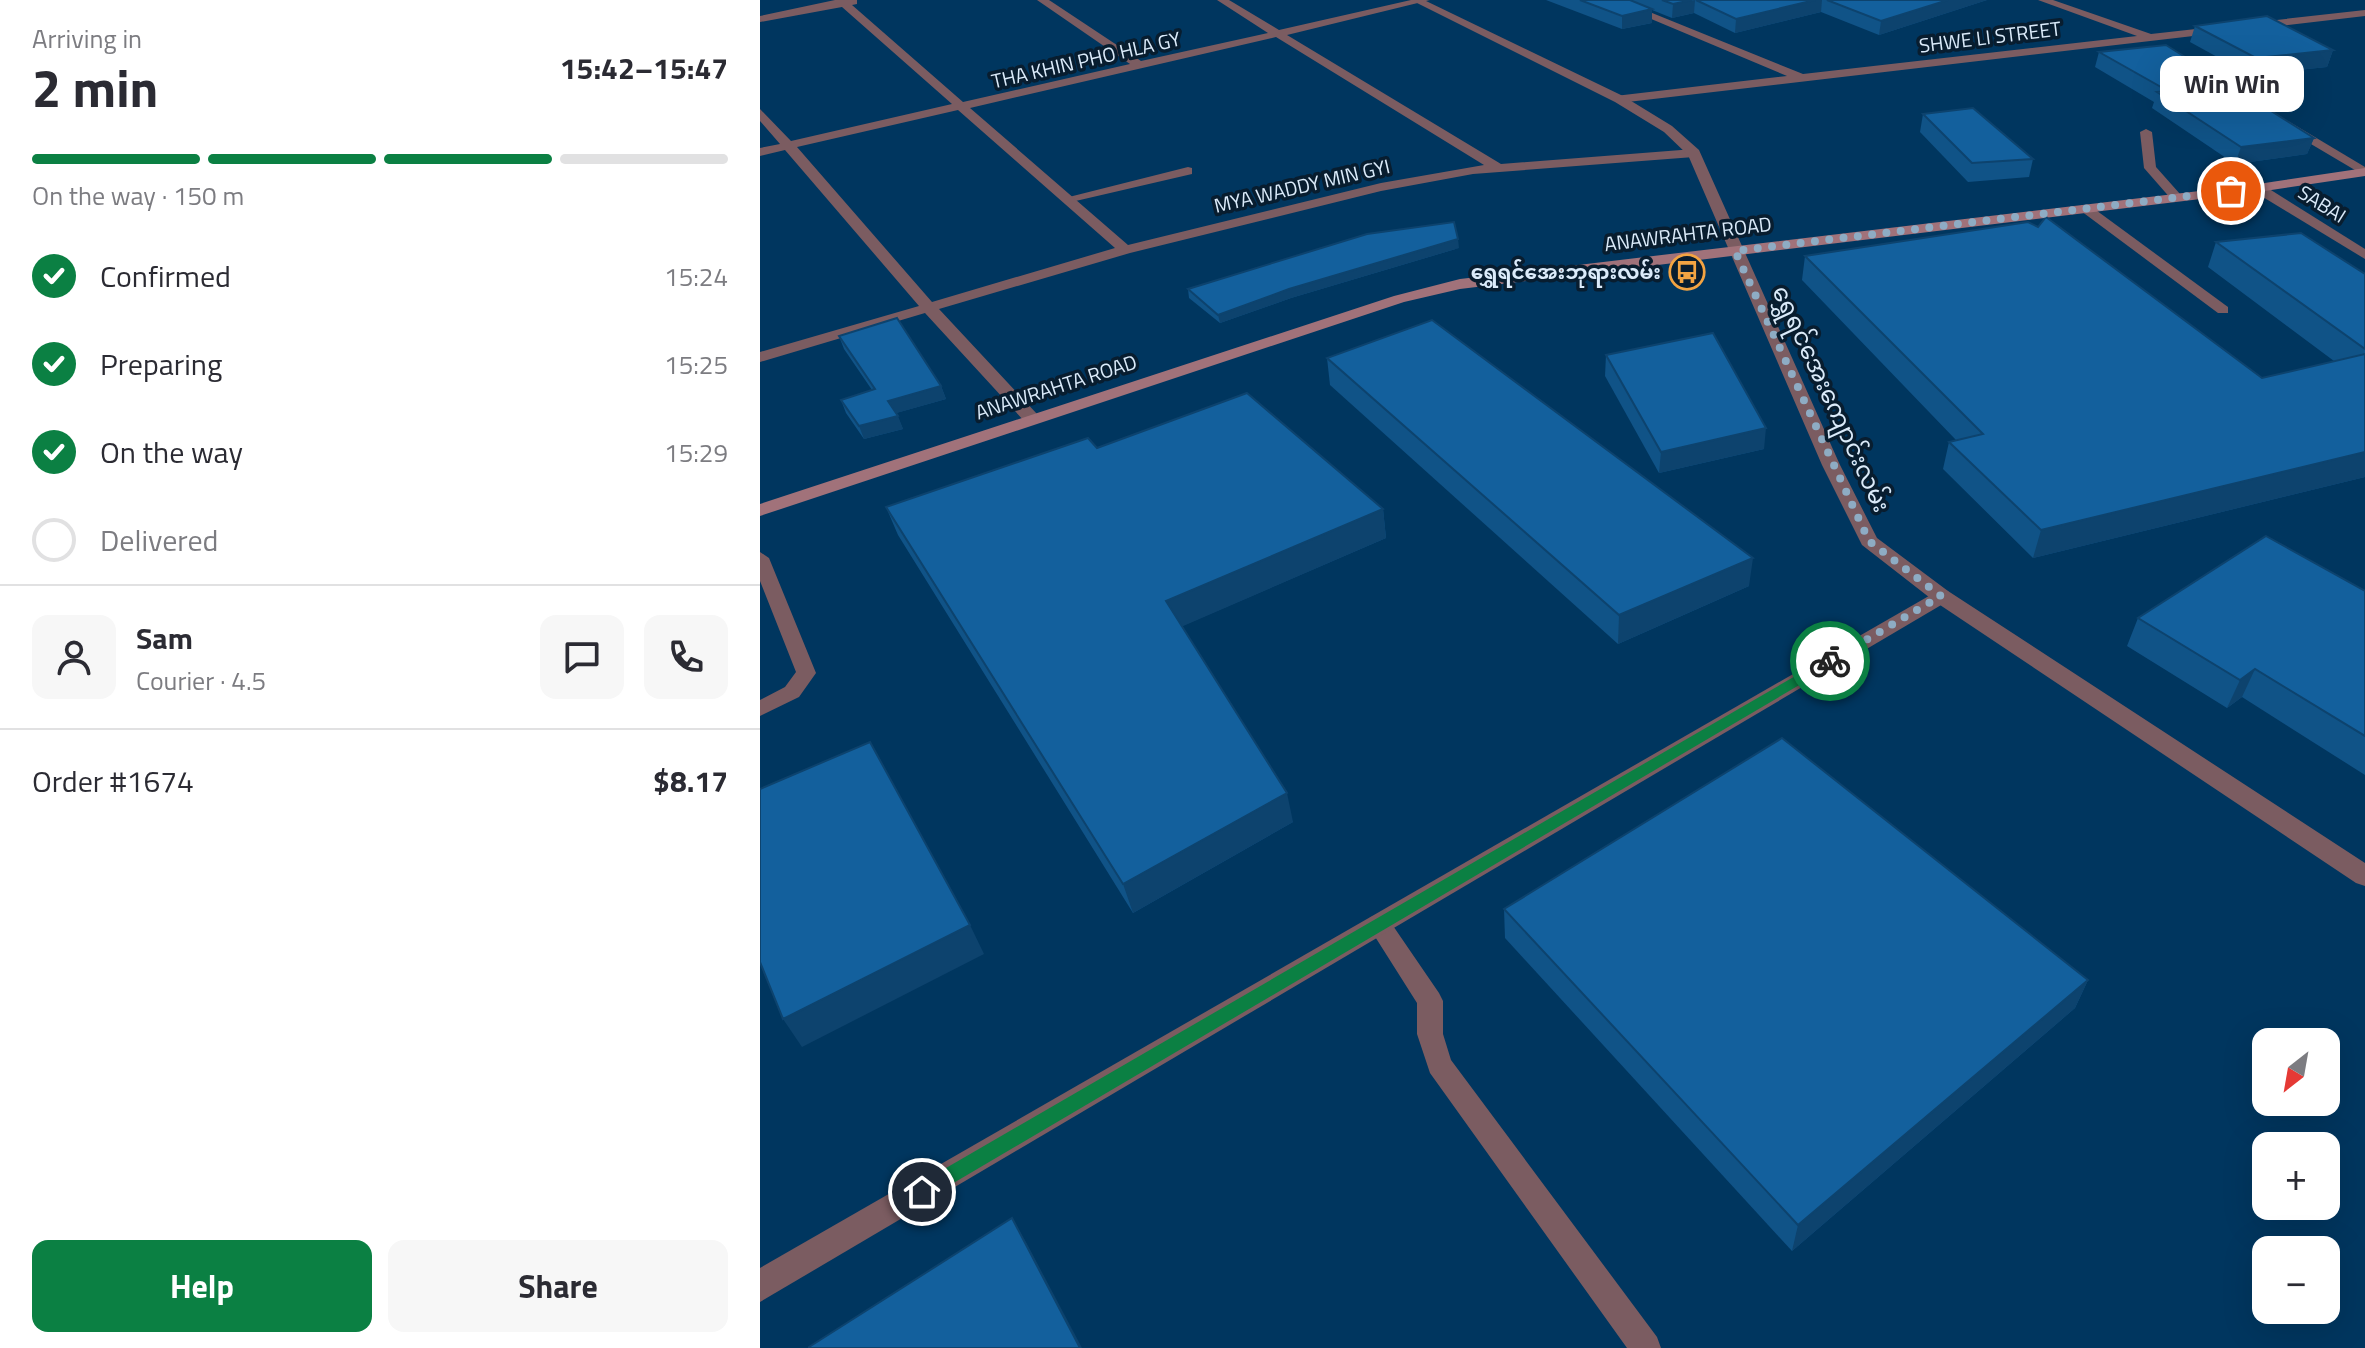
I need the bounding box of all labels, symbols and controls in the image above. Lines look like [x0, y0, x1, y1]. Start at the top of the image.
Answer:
street label: SHWE LI STREET [1917, 12, 2063, 61]
text: Arriving in [32, 19, 142, 58]
street label: THA KHIN PHO HLA GY [988, 23, 1184, 96]
text: 15:42–15:47 [560, 45, 728, 91]
text: 2 min [32, 48, 158, 127]
callout: Win Win [2159, 55, 2303, 111]
text: Win Win [2184, 64, 2280, 103]
street label: MYA WADDY MIN GYI [1211, 150, 1393, 221]
pin [2197, 157, 2265, 225]
icon: bag [2209, 169, 2253, 213]
text: On the way · 150 m [32, 176, 244, 215]
street label: SABAI [2292, 177, 2352, 230]
street label: ANAWRAHTA ROAD [1603, 208, 1773, 259]
text: Confirmed [100, 253, 231, 299]
bus stop icon: ရွှေရင်အေးဘုရားလမ်း [1668, 253, 1706, 291]
icon: check [32, 254, 76, 298]
place label: ရွှေရင်အေးဘုရားလမ်း [1471, 256, 1661, 288]
text: 15:24 [664, 257, 728, 296]
street label: ရွှေရင်အေးကျောင်းလမ်း [1762, 279, 1900, 519]
text: Preparing [100, 341, 222, 387]
icon: check [32, 342, 76, 386]
text: 15:25 [664, 345, 728, 384]
street label: ANAWRAHTA ROAD [971, 346, 1141, 427]
text: On the way [100, 429, 243, 475]
icon: check [32, 430, 76, 474]
text: 15:29 [664, 433, 728, 472]
text: Delivered [100, 517, 218, 563]
button: person [32, 615, 116, 699]
text: Sam [136, 615, 193, 661]
button: chat [540, 615, 624, 699]
button: phone [644, 615, 728, 699]
courier [1790, 621, 1870, 701]
icon: bike [1808, 639, 1852, 683]
text: Courier · 4.5 [136, 661, 266, 700]
text: Order #1674 [32, 758, 194, 804]
text: $8.17 [653, 758, 728, 804]
north arrow [2252, 1028, 2340, 1116]
map controls [2252, 1028, 2340, 1324]
button: + [2252, 1132, 2340, 1220]
pin [888, 1158, 956, 1226]
icon: home [900, 1170, 944, 1214]
button: − [2252, 1236, 2340, 1324]
button: Help [32, 1240, 372, 1332]
button: Share [388, 1240, 728, 1332]

